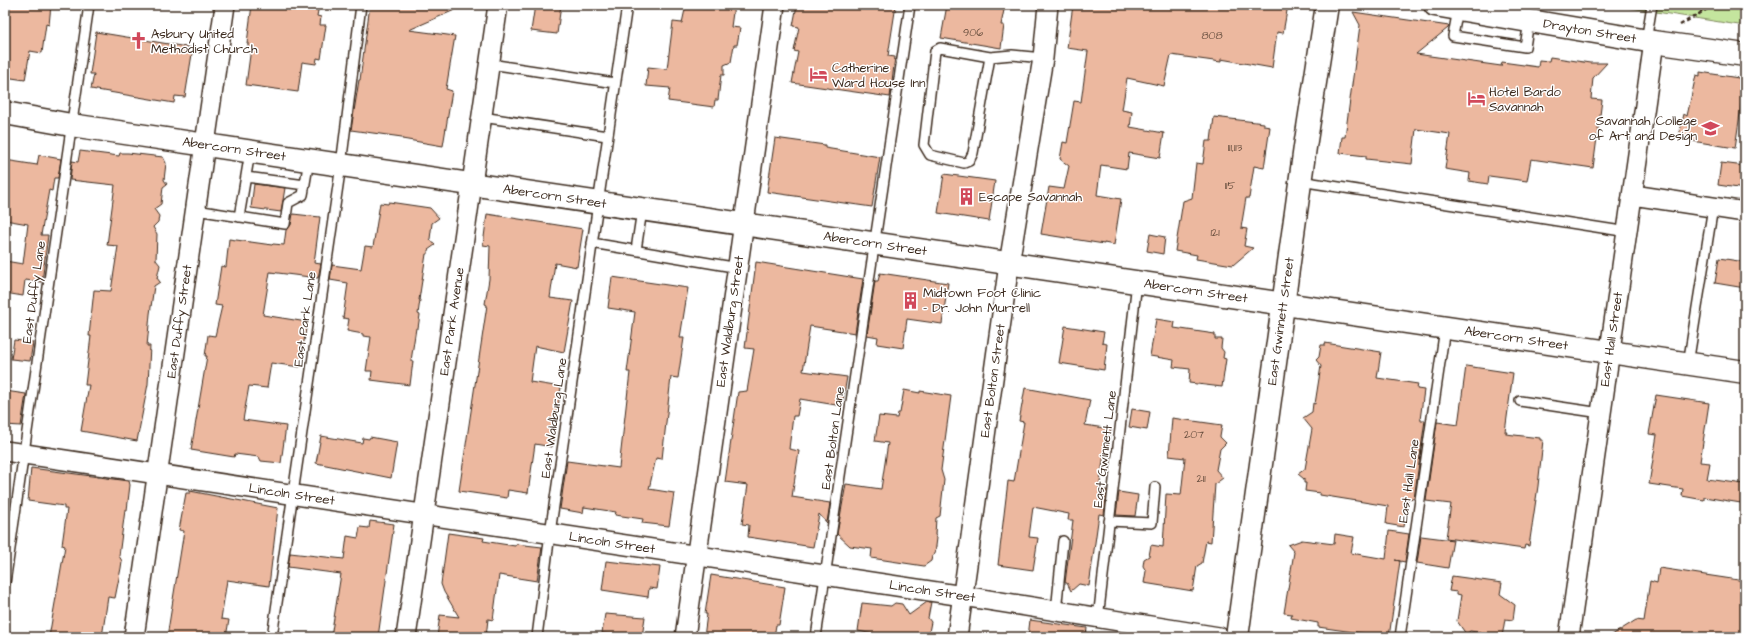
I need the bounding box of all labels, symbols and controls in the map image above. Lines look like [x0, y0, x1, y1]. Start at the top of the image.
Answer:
street label: Drayton Street [1542, 14, 1638, 48]
place label: Asbury United Methodist Church [151, 25, 258, 58]
house number: 906 [963, 25, 983, 40]
house number: 808 [1201, 28, 1223, 43]
church icon: Asbury United Methodist Church [128, 31, 148, 51]
place label: Catherine Ward House Inn [832, 59, 926, 92]
hotel icon: Catherine Ward House Inn [809, 65, 829, 85]
place label: Hotel Bardo Savannah [1489, 83, 1561, 116]
hotel icon: Hotel Bardo Savannah [1466, 89, 1486, 109]
place label: Savannah College of Art and Design [1589, 112, 1697, 146]
school or university icon: Savannah College of Art and Design [1700, 118, 1720, 138]
street label: Abercorn Street [181, 133, 288, 166]
house number: 111,113 [1228, 140, 1243, 155]
house number: 115 [1225, 178, 1236, 193]
street label: Abercorn Street [502, 180, 608, 213]
building icon: Escape Savannah [956, 187, 976, 207]
place label: Escape Savannah [979, 188, 1082, 206]
house number: 121 [1210, 225, 1220, 240]
street label: Abercorn Street [822, 227, 929, 260]
street label: East Duffy Lane [18, 240, 51, 345]
street label: East Waldburg Street [712, 254, 748, 388]
street label: East Gwinnett Street [1263, 255, 1299, 386]
street label: East Duffy Street [162, 263, 197, 379]
street label: East Park Avenue [435, 266, 469, 377]
street label: East Park Lane [289, 270, 321, 368]
street label: Abercorn Street [1143, 274, 1249, 308]
place label: Midtown Foot Clinic - Dr. John Murrell [923, 284, 1041, 317]
building icon: Midtown Foot Clinic - Dr. John Murrell [900, 290, 920, 310]
street label: East Hall Street [1596, 290, 1627, 387]
street label: East Bolton Street [976, 322, 1010, 438]
street label: Abercorn Street [1463, 322, 1570, 355]
street label: East Waldburg Lane [537, 357, 572, 479]
street label: East Bolton Lane [817, 386, 849, 490]
street label: East Gwinnett Lane [1089, 389, 1121, 509]
house number: 207 [1184, 427, 1204, 442]
street label: East Hall Lane [1394, 438, 1424, 524]
house number: 211 [1196, 471, 1206, 486]
street label: Lincoln Street [247, 479, 337, 510]
street label: Lincoln Street [568, 527, 657, 558]
street label: Lincoln Street [888, 576, 978, 607]

